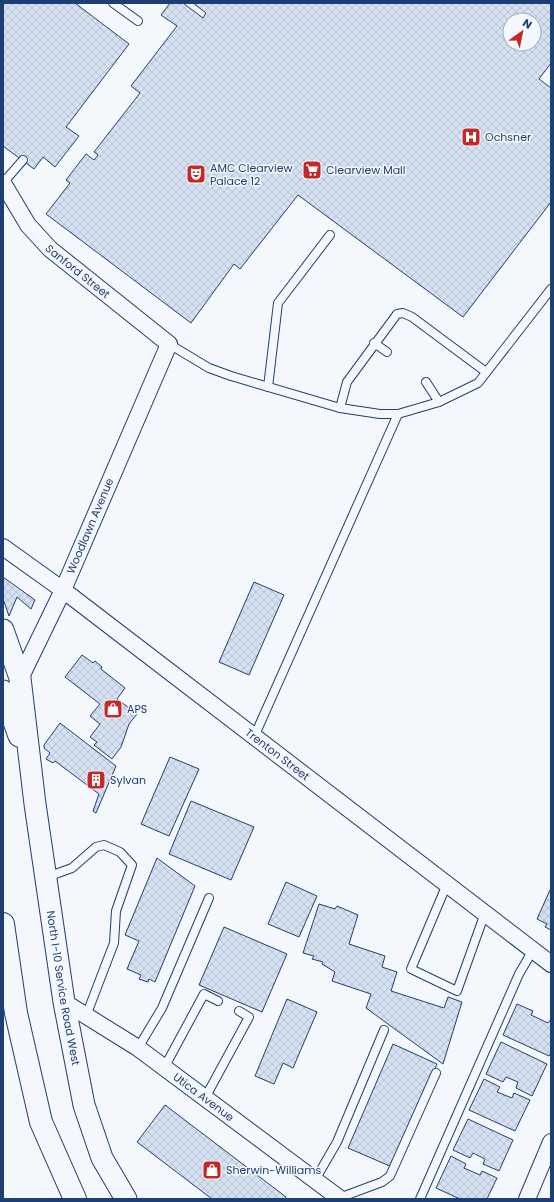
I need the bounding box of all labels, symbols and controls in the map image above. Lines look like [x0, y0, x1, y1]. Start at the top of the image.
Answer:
north arrow [502, 12, 542, 52]
text: N [520, 15, 535, 33]
hospital icon: Ochsner [460, 126, 482, 148]
place label: Ochsner [485, 129, 531, 145]
supermarket icon: Clearview Mall [301, 159, 323, 181]
place label: AMC Clearview Palace 12 [210, 160, 293, 189]
place label: Clearview Mall [326, 162, 406, 178]
theatre icon: AMC Clearview Palace 12 [185, 163, 207, 185]
street label: Sanford Street [42, 241, 113, 302]
street label: Woodlawn Avenue [63, 475, 117, 576]
shop icon: APS [102, 698, 124, 720]
place label: APS [127, 701, 147, 717]
street label: Trenton Street [242, 725, 313, 784]
building icon: Sylvan [85, 769, 107, 791]
place label: Sylvan [110, 772, 146, 788]
street label: North I-10 Service Road West [43, 910, 84, 1067]
street label: Utica Avenue [170, 1069, 238, 1125]
shop icon: Sherwin-Williams [201, 1159, 223, 1181]
place label: Sherwin-Williams [226, 1162, 322, 1178]

